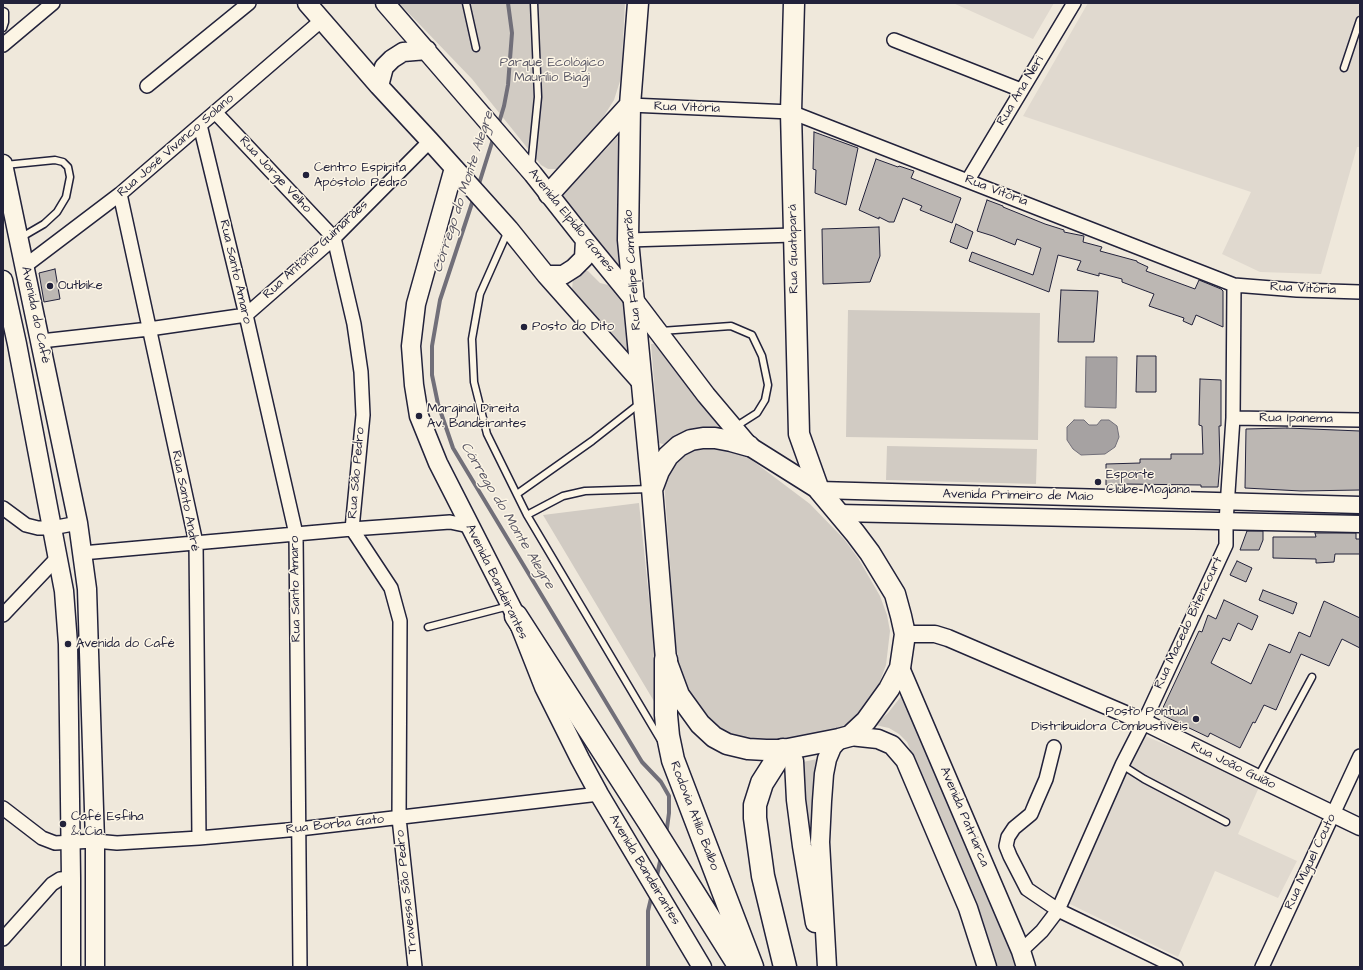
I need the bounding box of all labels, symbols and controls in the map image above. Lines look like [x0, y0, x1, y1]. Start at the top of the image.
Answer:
street label: Rua Ana Neri [994, 53, 1048, 129]
park label: Parque Ecológico Maurílio Biagi [500, 55, 604, 86]
street label: Rua José Vivanco Solano [114, 91, 238, 201]
street label: Rua Vitória [654, 99, 720, 117]
water label: Córrego do Monte Alegre [430, 109, 498, 275]
street label: Rua Jorge Velho [236, 133, 314, 217]
place label: Centro Espírita Apóstolo Pedro [314, 160, 407, 191]
street label: Avenida Elpídio Gomes [524, 166, 618, 276]
marker: Centro Espírita Apóstolo Pedro [301, 170, 311, 180]
street label: Rua Vitória [962, 172, 1030, 210]
street label: Rua Antônio Guimarães [260, 197, 372, 303]
street label: Rua Guatapará [785, 204, 803, 294]
street label: Rua Felipe Camarão [621, 209, 645, 331]
street label: Rua Santo Amaro [215, 218, 255, 326]
street label: Avenida do Café [17, 265, 53, 365]
place label: Outbike [58, 278, 103, 294]
street label: Rua Vitória [1270, 279, 1336, 299]
marker: Outbike [45, 281, 55, 291]
place label: Posto do Dito [532, 319, 614, 335]
marker: Posto do Dito [519, 322, 529, 332]
place label: Marginal Direita Av. Bandeirantes [427, 401, 526, 432]
marker: Marginal Direita Av. Bandeirantes [414, 411, 424, 421]
street label: Rua Ipanema [1259, 411, 1333, 427]
street label: Rua São Pedro [345, 427, 369, 519]
water label: Córrego do Monte Alegre [456, 439, 558, 593]
street label: Rua Santo André [168, 449, 202, 553]
place label: Esporte Clube Mogiana [1106, 467, 1190, 498]
marker: Esporte Clube Mogiana [1093, 477, 1103, 487]
street label: Avenida Primeiro de Maio [942, 487, 1094, 505]
street label: Avenida Bandeirantes [461, 522, 531, 642]
street label: Rua Santo Amaro [287, 536, 305, 642]
street label: Rua Macedo Bitencourt [1151, 554, 1227, 692]
place label: Avenida do Café [76, 636, 175, 652]
marker: Avenida do Café [63, 639, 73, 649]
place label: Posto Pontual Distribuidora Combustíveis [1031, 704, 1188, 735]
marker: Posto Pontual Distribuidora Combustíveis [1191, 714, 1201, 724]
street label: Rua João Guião [1188, 739, 1278, 793]
street label: Rodovia Atílio Balbo [666, 759, 722, 873]
street label: Avenida Patriarca [936, 765, 992, 869]
place label: Café Esfiha & Cia. [71, 809, 144, 840]
street label: Rua Borba Gato [285, 812, 385, 838]
street label: Avenida Bandeirantes [605, 812, 683, 928]
street label: Rua Miguel Couto [1282, 812, 1340, 912]
marker: Café Esfiha & Cia. [58, 819, 68, 829]
street label: Travessa São Pedro [393, 829, 421, 955]

